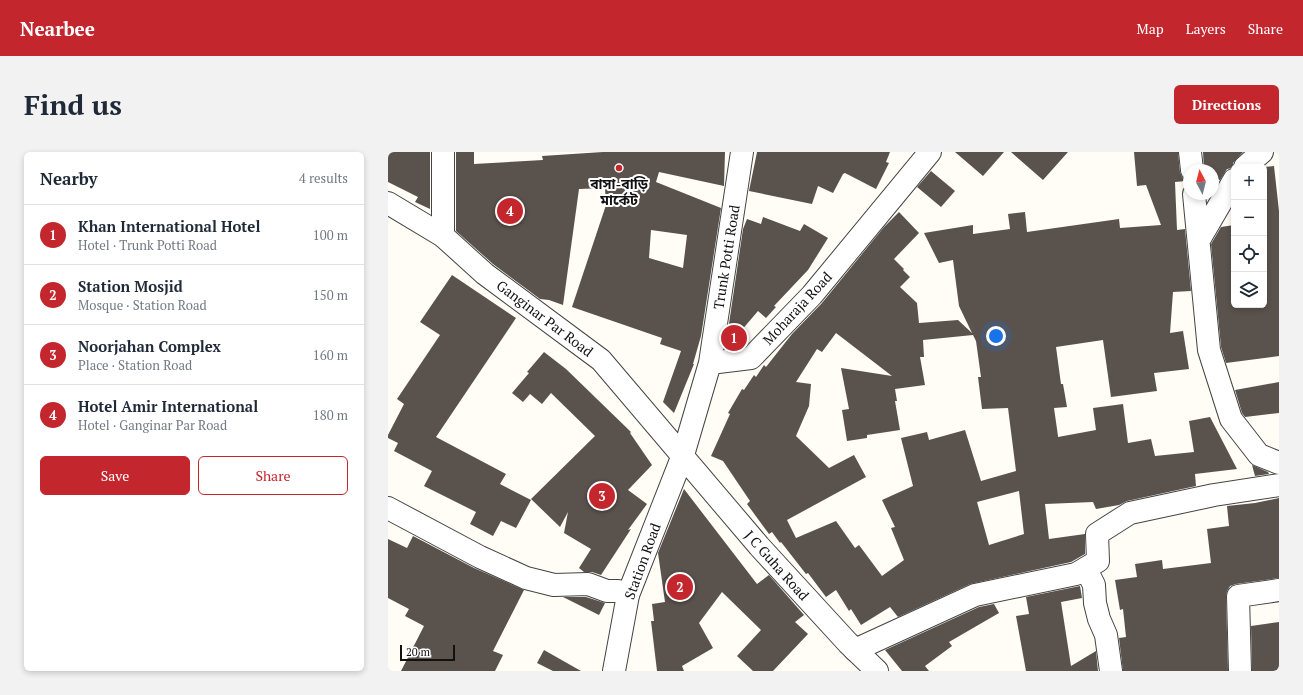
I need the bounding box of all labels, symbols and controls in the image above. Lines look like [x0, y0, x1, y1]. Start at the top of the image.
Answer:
text: Nearbee [20, 16, 95, 41]
text: Map [1137, 19, 1164, 38]
text: Layers [1186, 19, 1226, 38]
text: Share [1248, 19, 1283, 38]
button: Directions [1174, 85, 1279, 124]
text: Find us [24, 86, 122, 123]
marker: বাসা-বাড়ি মার্কেট [614, 163, 624, 173]
north arrow [1183, 164, 1219, 200]
map controls [1231, 164, 1267, 308]
button: + [1231, 164, 1267, 200]
text: Nearby [40, 167, 98, 190]
text: 4 results [299, 169, 348, 187]
place label: বাসা-বাড়ি মার্কেট [589, 174, 649, 209]
pin: 4 [497, 196, 523, 226]
button: − [1231, 200, 1267, 236]
street label: Trunk Potti Road [708, 203, 744, 311]
text: Khan International Hotel [78, 216, 260, 236]
text: 1 [49, 226, 57, 244]
text: 100 m [313, 226, 348, 244]
text: Hotel · Trunk Potti Road [78, 236, 217, 254]
button: locate [1231, 236, 1267, 272]
street label: Moharaja Road [758, 267, 836, 349]
button: layers [1231, 272, 1267, 308]
street label: Ganginar Par Road [493, 275, 597, 361]
text: Station Mosjid [78, 276, 183, 296]
text: 2 [49, 286, 57, 304]
text: 150 m [313, 286, 348, 304]
text: Mosque · Station Road [78, 296, 207, 314]
pin: 1 [721, 323, 747, 353]
your location [986, 326, 1006, 346]
text: Noorjahan Complex [78, 336, 221, 356]
text: 3 [49, 346, 57, 364]
text: 160 m [313, 346, 348, 364]
text: Place · Station Road [78, 356, 192, 374]
text: Hotel Amir International [78, 396, 258, 416]
text: 4 [49, 406, 57, 424]
text: 180 m [313, 406, 348, 424]
text: Hotel · Ganginar Par Road [78, 416, 227, 434]
button: Save [40, 456, 190, 495]
button: Share [198, 456, 348, 495]
pin: 3 [589, 481, 615, 511]
street label: Station Road [619, 520, 665, 602]
street label: J C Guha Road [740, 526, 814, 604]
pin: 2 [667, 572, 693, 602]
scale bar [400, 643, 455, 662]
text: 20 m [406, 645, 430, 659]

